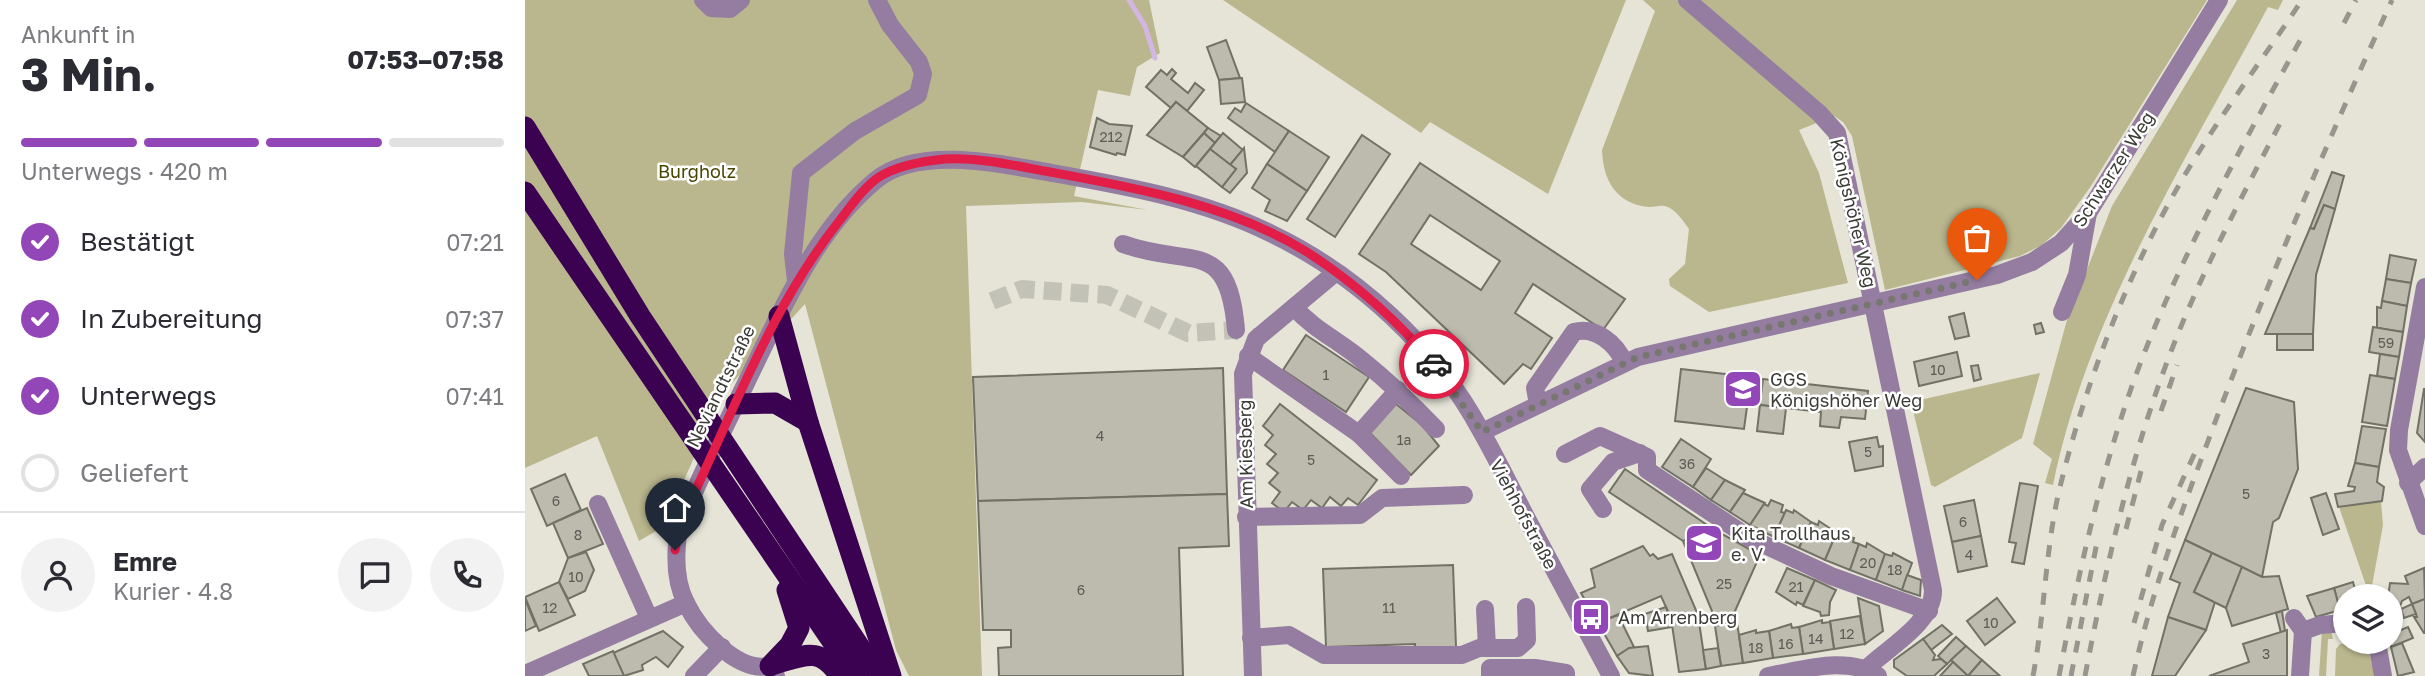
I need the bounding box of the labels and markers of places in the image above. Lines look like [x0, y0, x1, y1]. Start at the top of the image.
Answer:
pin [1947, 208, 2007, 280]
school or university icon: GGS Königshöher Weg [1722, 368, 1764, 410]
place label: GGS Königshöher Weg [1770, 368, 1922, 411]
pin [645, 478, 705, 550]
school or university icon: Kita Trollhaus e. V. [1683, 522, 1725, 564]
place label: Kita Trollhaus e. V. [1731, 522, 1850, 565]
bus stop icon: Am Arrenberg [1570, 596, 1612, 638]
place label: Am Arrenberg [1618, 606, 1737, 628]

